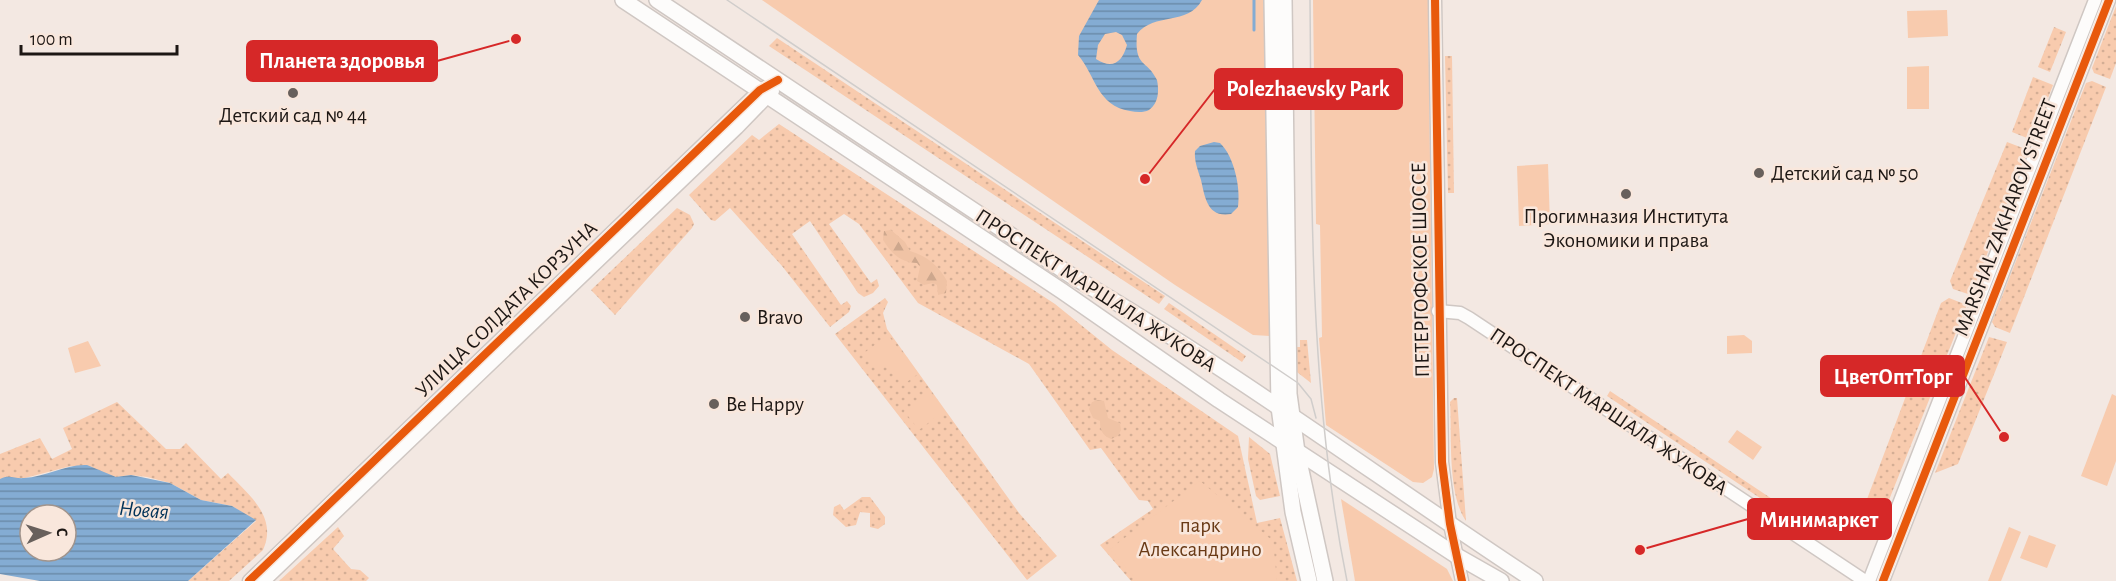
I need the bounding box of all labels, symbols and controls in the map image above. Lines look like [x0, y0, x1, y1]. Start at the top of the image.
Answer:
scale bar [21, 18, 177, 56]
text: 100 m [30, 31, 73, 49]
callout: Планета здоровья [247, 41, 437, 81]
text: Планета здоровья [259, 50, 425, 72]
callout: Polezhaevsky Park [1215, 69, 1402, 109]
text: Polezhaevsky Park [1226, 78, 1390, 101]
marker: Детский сад № 44 [286, 86, 300, 100]
street label: MARSHAL ZAKHAROV STREET [1951, 96, 2060, 339]
place label: Детский сад № 44 [219, 105, 367, 126]
street label: ПЕТЕРГОФСКОЕ ШОССЕ [1408, 162, 1433, 378]
place label: Детский сад № 50 [1771, 163, 1919, 184]
marker: Детский сад № 50 [1752, 166, 1766, 180]
marker: Прогимназия Института Экономики и права [1619, 187, 1633, 201]
street label: ПРОСПЕКТ МАРШАЛА ЖУКОВА [972, 205, 1220, 376]
place label: Прогимназия Института Экономики и права [1523, 206, 1729, 251]
street label: УЛИЦА СОЛДАТА КОРЗУНА [412, 217, 601, 401]
place label: Bravo [757, 307, 803, 328]
marker: Bravo [738, 310, 752, 324]
street label: ПРОСПЕКТ МАРШАЛА ЖУКОВА [1486, 324, 1731, 499]
callout: ЦветОптТорг [1821, 356, 1964, 396]
text: ЦветОптТорг [1833, 366, 1954, 388]
place label: Be Happy [726, 394, 804, 415]
marker: Be Happy [707, 397, 721, 411]
water label: Новая [118, 497, 170, 523]
callout: Минимаркет [1748, 499, 1891, 539]
north arrow [18, 503, 78, 563]
text: Минимаркет [1760, 509, 1879, 531]
park label: парк Александрино [1138, 515, 1262, 560]
text: С [54, 527, 70, 537]

